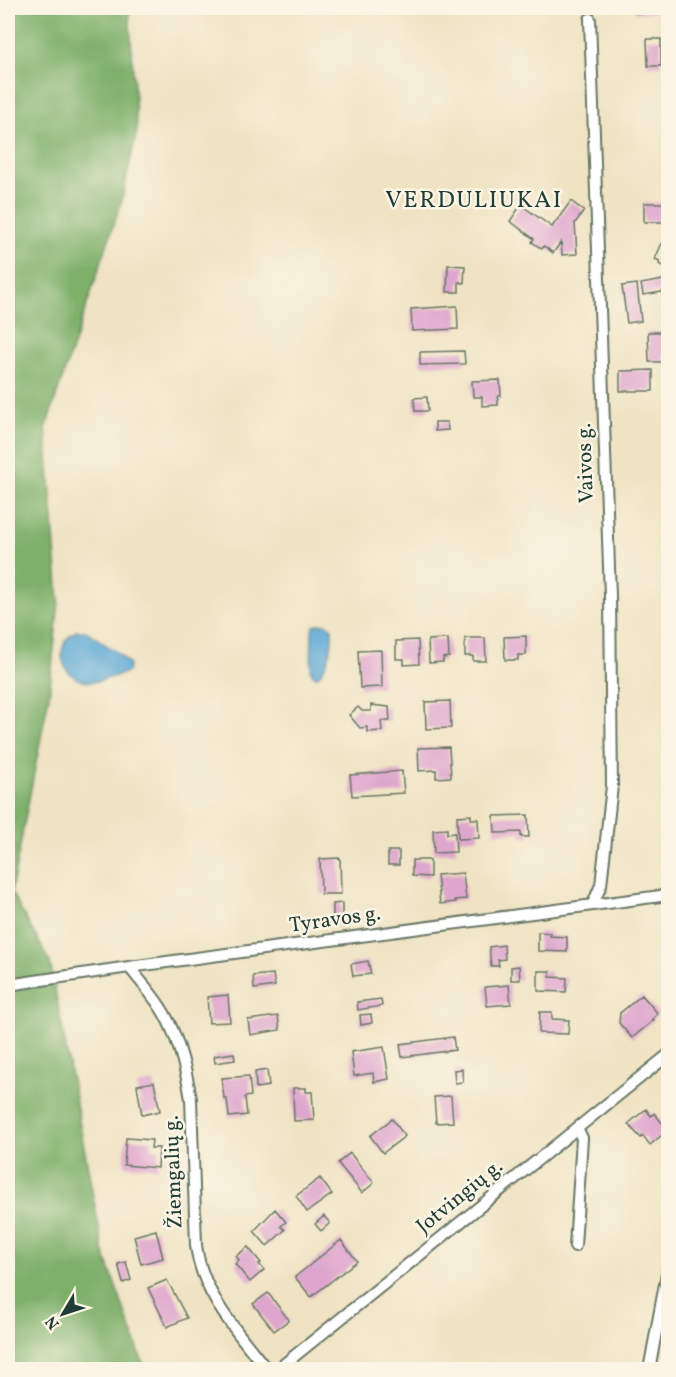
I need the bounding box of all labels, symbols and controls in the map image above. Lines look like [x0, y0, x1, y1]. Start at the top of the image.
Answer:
district label: VERDULIUKAI [385, 184, 563, 218]
street label: Vaivos g. [570, 422, 602, 504]
street label: Tyravos g. [287, 899, 383, 941]
street label: Žiemgalių g. [158, 1115, 190, 1229]
street label: Jotvingių g. [410, 1153, 510, 1241]
north arrow [33, 1284, 93, 1344]
text: N [40, 1310, 65, 1334]

